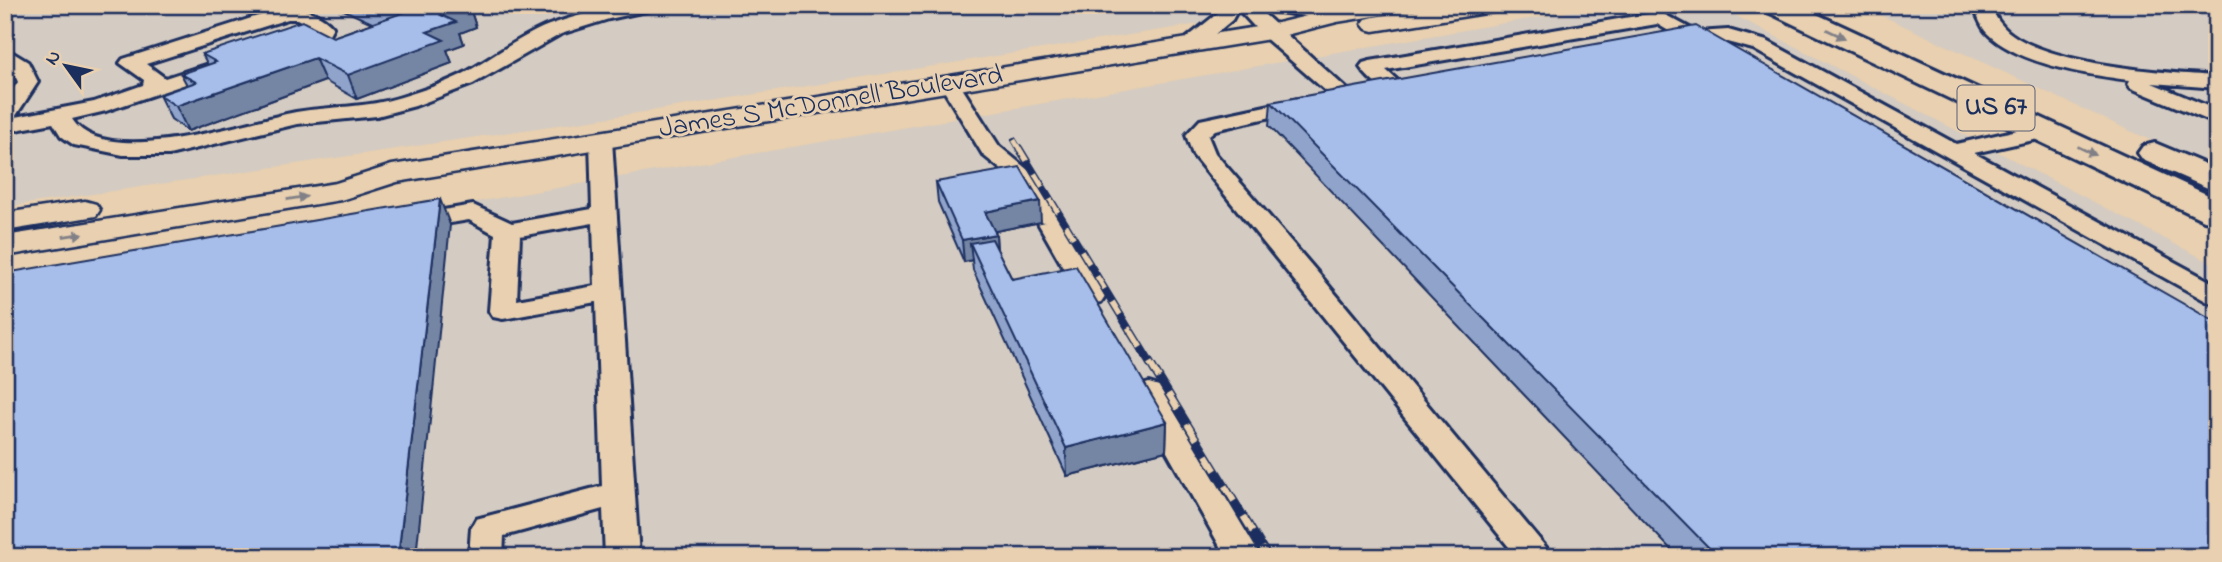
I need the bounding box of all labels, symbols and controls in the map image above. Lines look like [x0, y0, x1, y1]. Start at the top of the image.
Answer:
one-way arrow [1826, 29, 1847, 40]
north arrow [32, 32, 102, 102]
text: N [39, 45, 69, 71]
street label: James S McDonnell Boulevard [656, 56, 1006, 150]
road number: US 67 [1958, 86, 2035, 130]
one-way arrow [2077, 145, 2097, 157]
one-way arrow [286, 192, 308, 203]
one-way arrow [62, 229, 84, 240]

